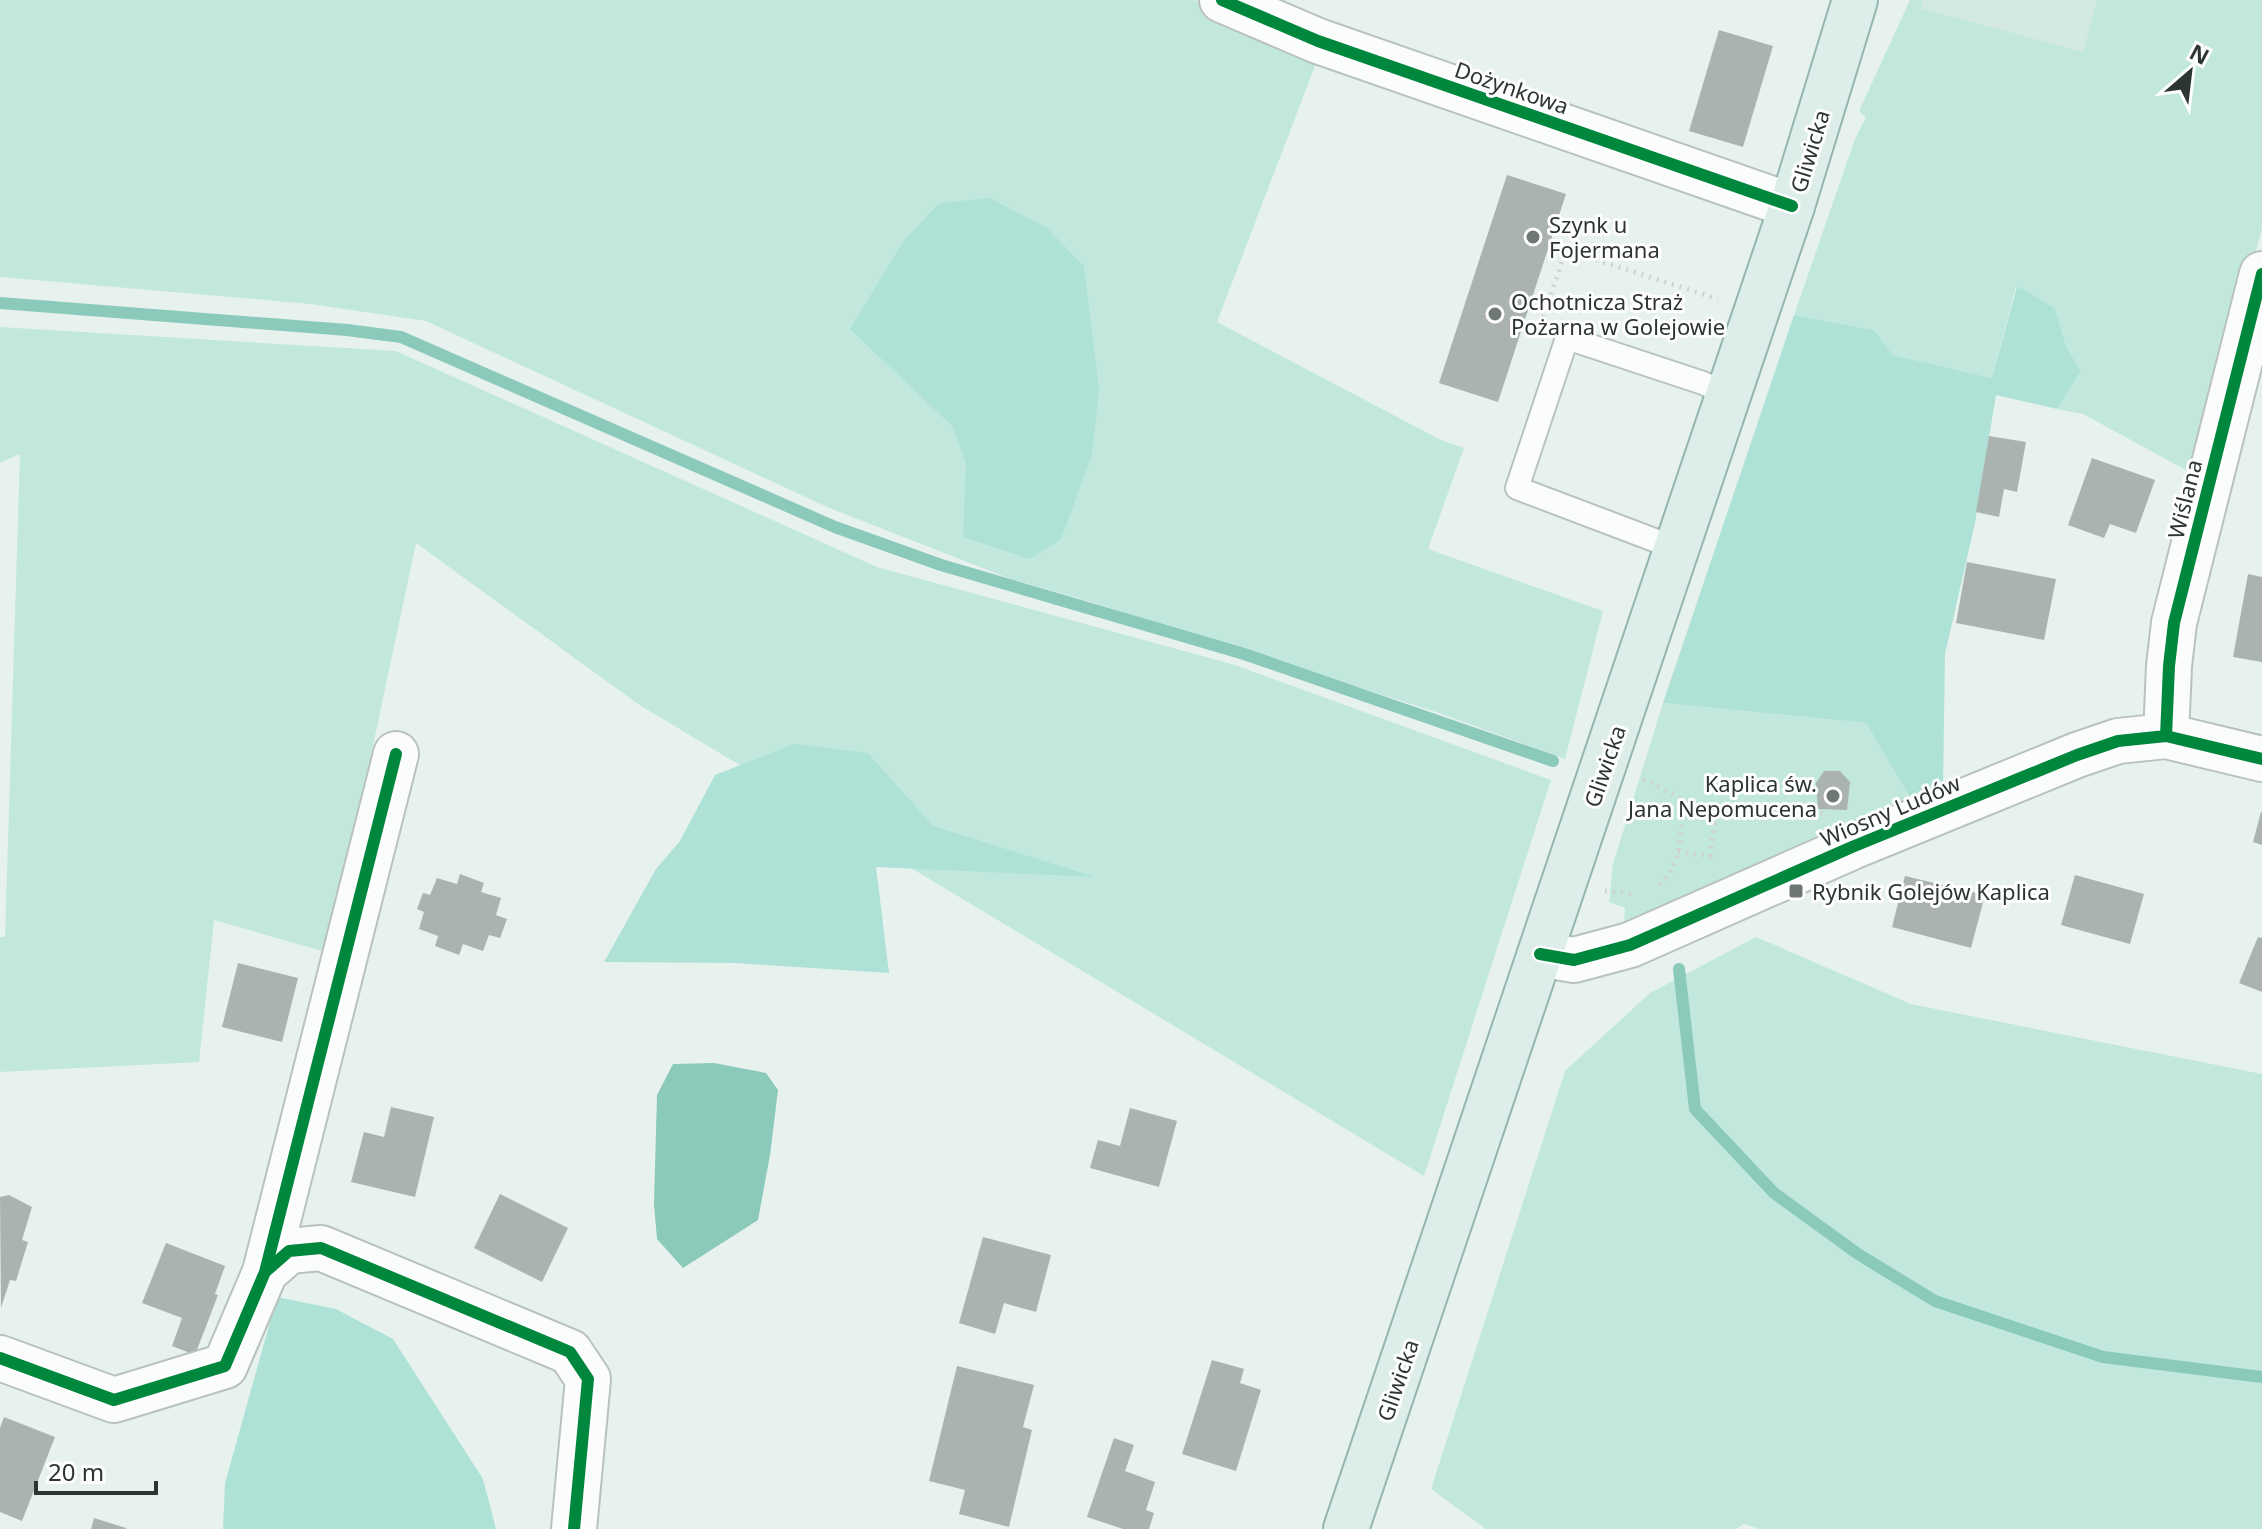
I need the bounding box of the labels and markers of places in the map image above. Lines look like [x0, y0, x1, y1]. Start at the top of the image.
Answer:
place label: Szynk u Fojermana [1549, 209, 1660, 264]
marker: Szynk u Fojermana [1524, 228, 1542, 246]
place label: Ochotnicza Straż Pożarna w Golejowie [1511, 286, 1725, 341]
marker: Ochotnicza Straż Pożarna w Golejowie [1486, 305, 1504, 323]
place label: Kaplica św. Jana Nepomucena [1626, 768, 1817, 823]
marker: Kaplica św. Jana Nepomucena [1824, 787, 1842, 805]
place label: Rybnik Golejów Kaplica [1812, 876, 2050, 906]
marker: Rybnik Golejów Kaplica [1787, 882, 1805, 900]

